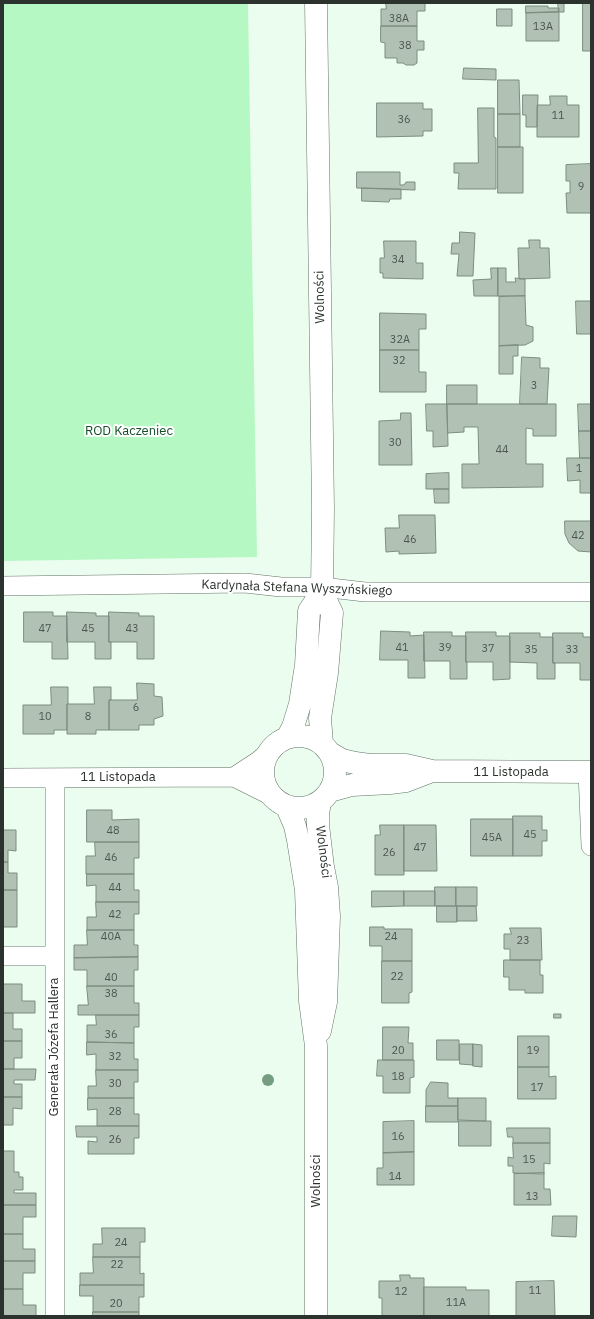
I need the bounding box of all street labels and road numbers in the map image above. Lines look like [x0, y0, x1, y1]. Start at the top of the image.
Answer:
street label: Wolności [312, 270, 328, 324]
street label: Kardynała Stefana Wyszyńskiego [201, 577, 393, 599]
street label: 11 Listopada [473, 764, 549, 780]
street label: 11 Listopada [80, 769, 156, 785]
street label: Wolności [312, 825, 334, 879]
street label: Generała Józefa Hallera [46, 977, 62, 1117]
street label: Wolności [308, 1155, 324, 1207]

